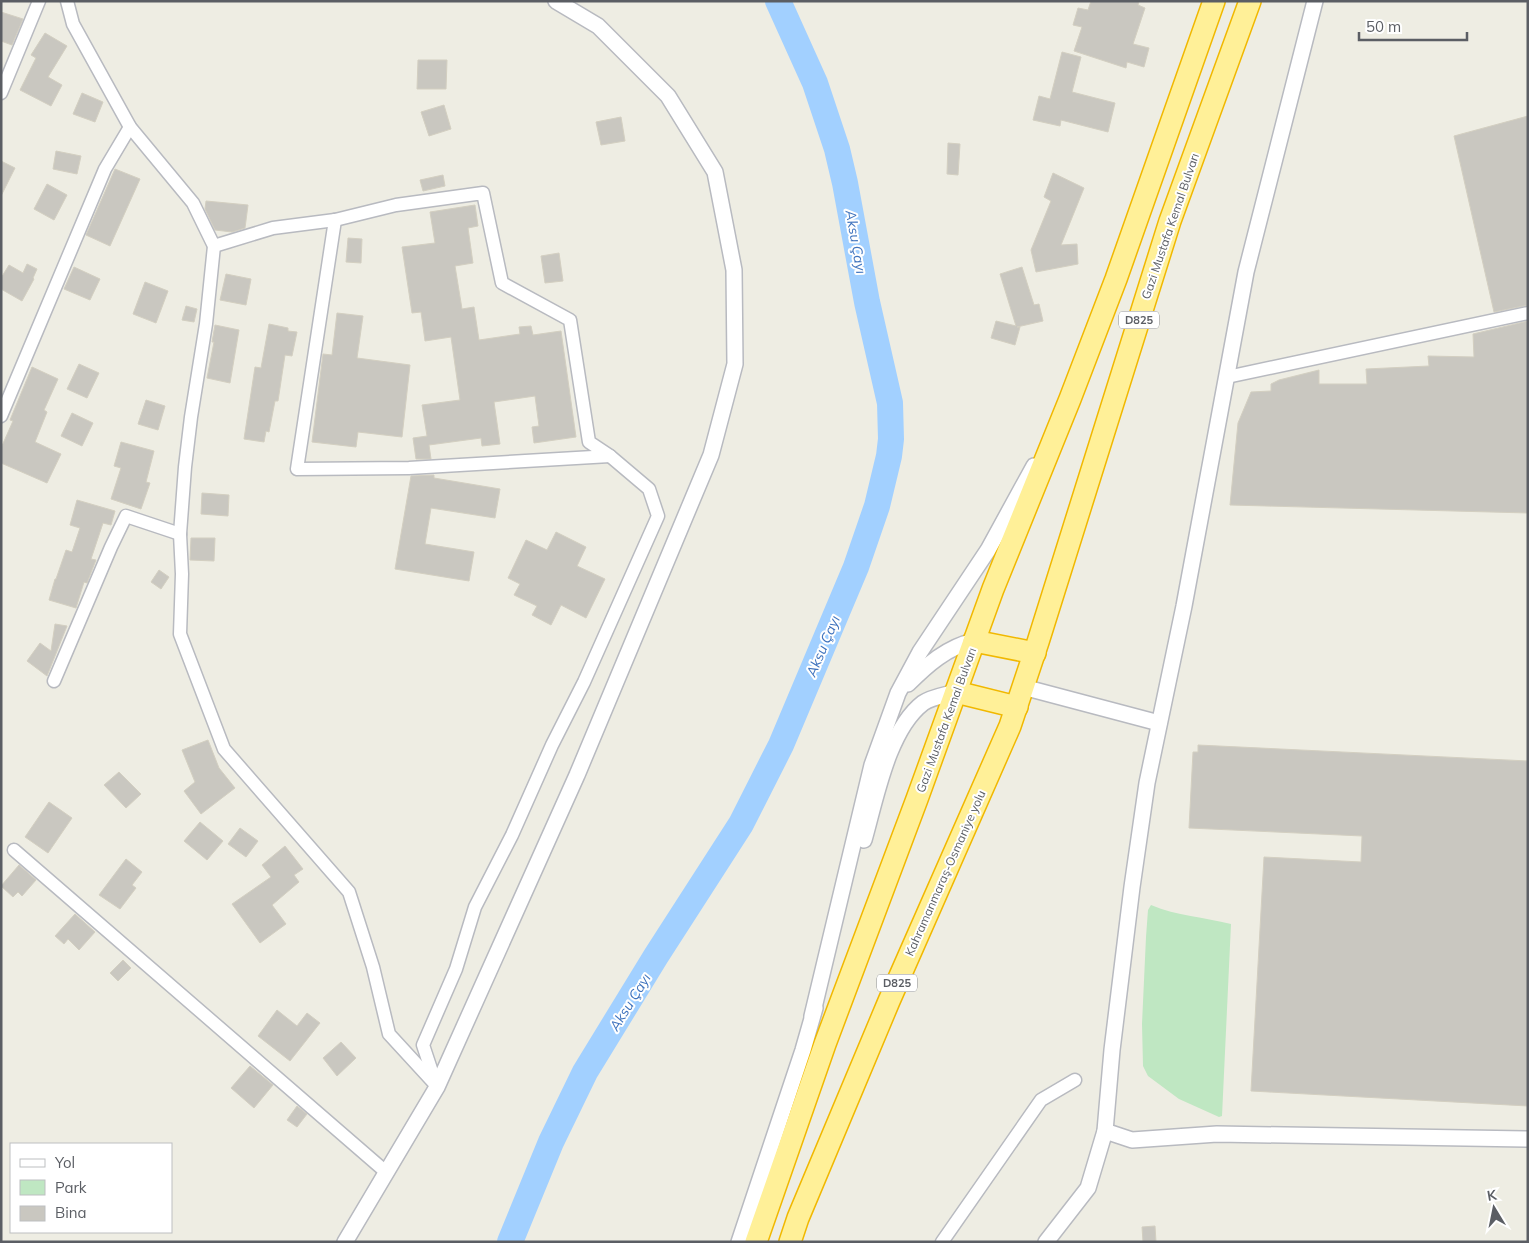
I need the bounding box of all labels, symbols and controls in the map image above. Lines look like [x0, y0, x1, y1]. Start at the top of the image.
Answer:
scale bar [1359, 10, 1466, 42]
text: 50 m [1366, 17, 1401, 36]
street label: Gazi Mustafa Kemal Bulvarı [1138, 151, 1202, 301]
water label: Aksu Çayı [841, 208, 870, 275]
road number: D825 [1119, 312, 1159, 328]
water label: Aksu Çayı [802, 613, 844, 680]
street label: Gazi Mustafa Kemal Bulvarı [913, 645, 979, 795]
street label: Kahramanmaraş-Osmaniye yolu [902, 788, 988, 958]
water label: Aksu Çayı [605, 970, 655, 1035]
road number: D825 [877, 974, 917, 991]
legend [10, 1143, 172, 1233]
text: Yol [54, 1153, 75, 1172]
text: Park [55, 1178, 87, 1197]
north arrow [1469, 1183, 1519, 1233]
text: K [1486, 1185, 1499, 1205]
text: Bina [55, 1203, 87, 1222]

